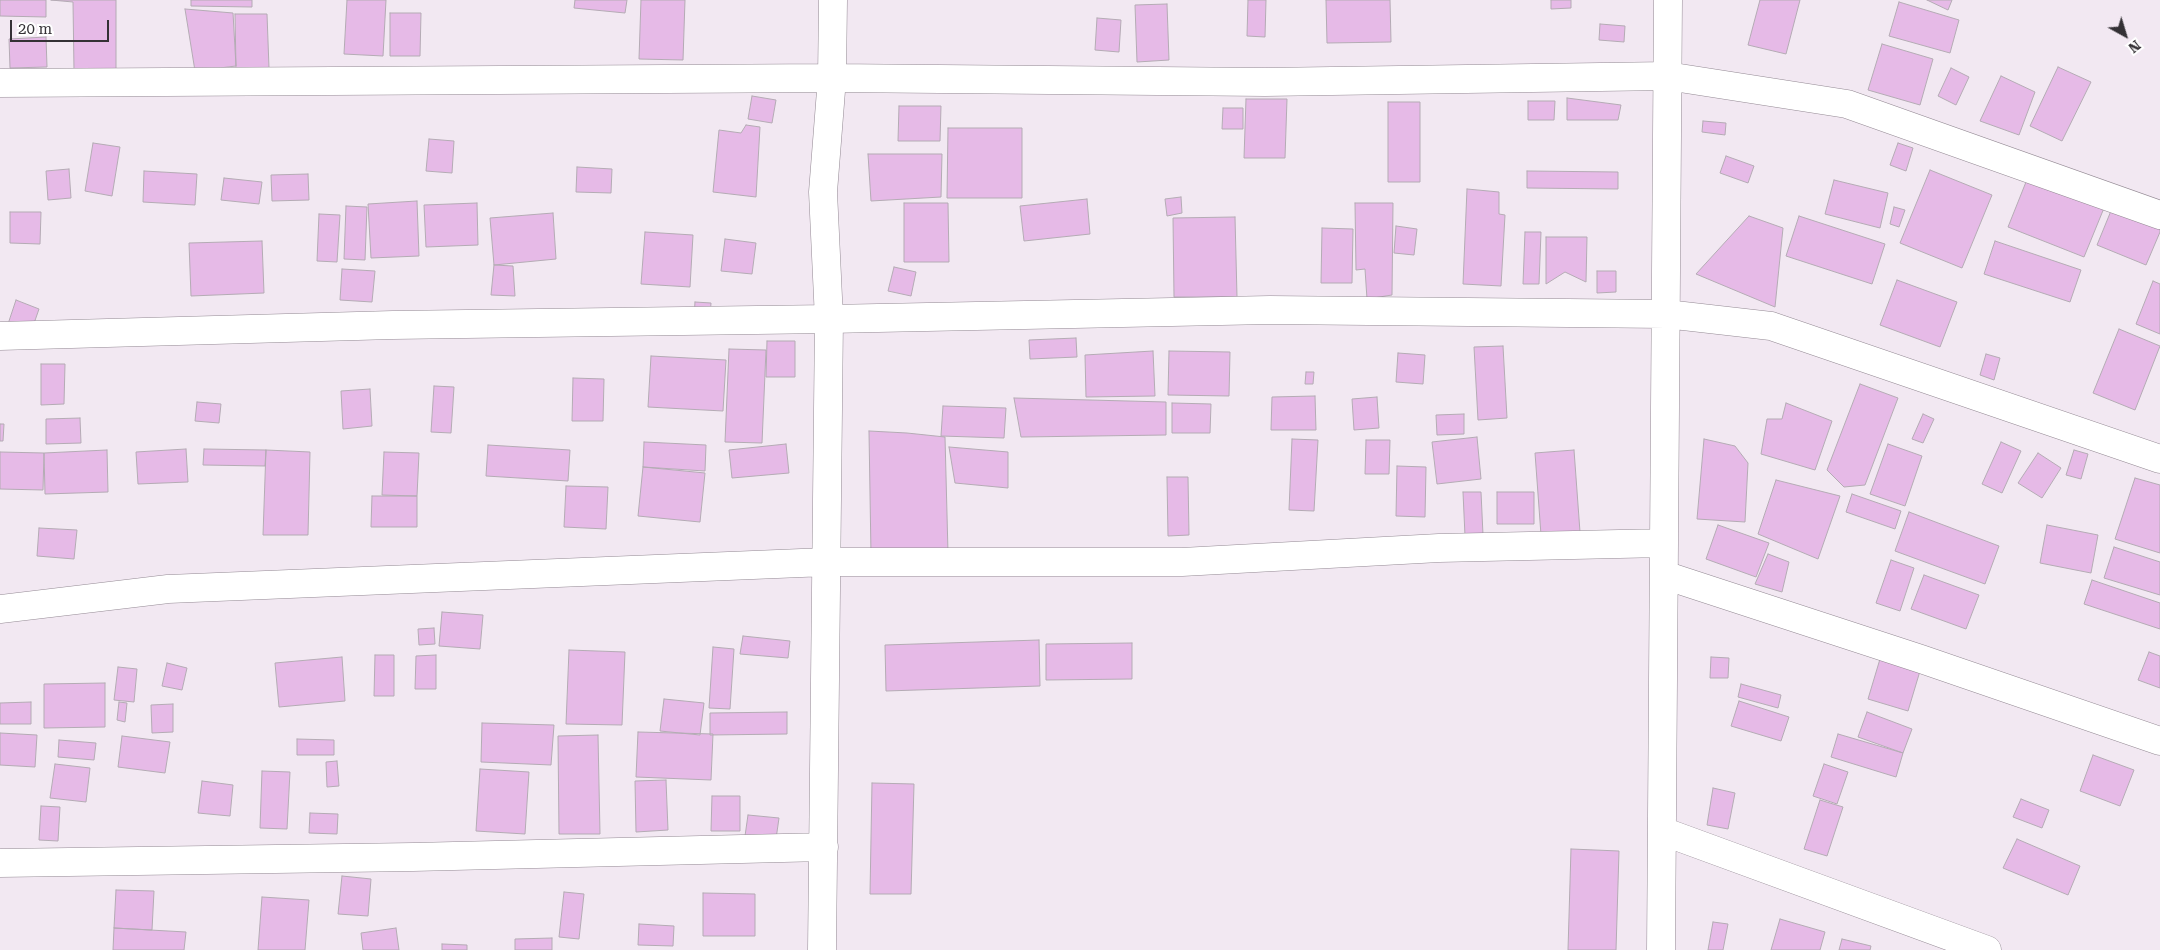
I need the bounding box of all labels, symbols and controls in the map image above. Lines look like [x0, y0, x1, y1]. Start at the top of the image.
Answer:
scale bar [12, 10, 111, 42]
north arrow [2100, 10, 2150, 60]
text: 20 m [18, 20, 52, 38]
text: N [2125, 37, 2144, 56]

